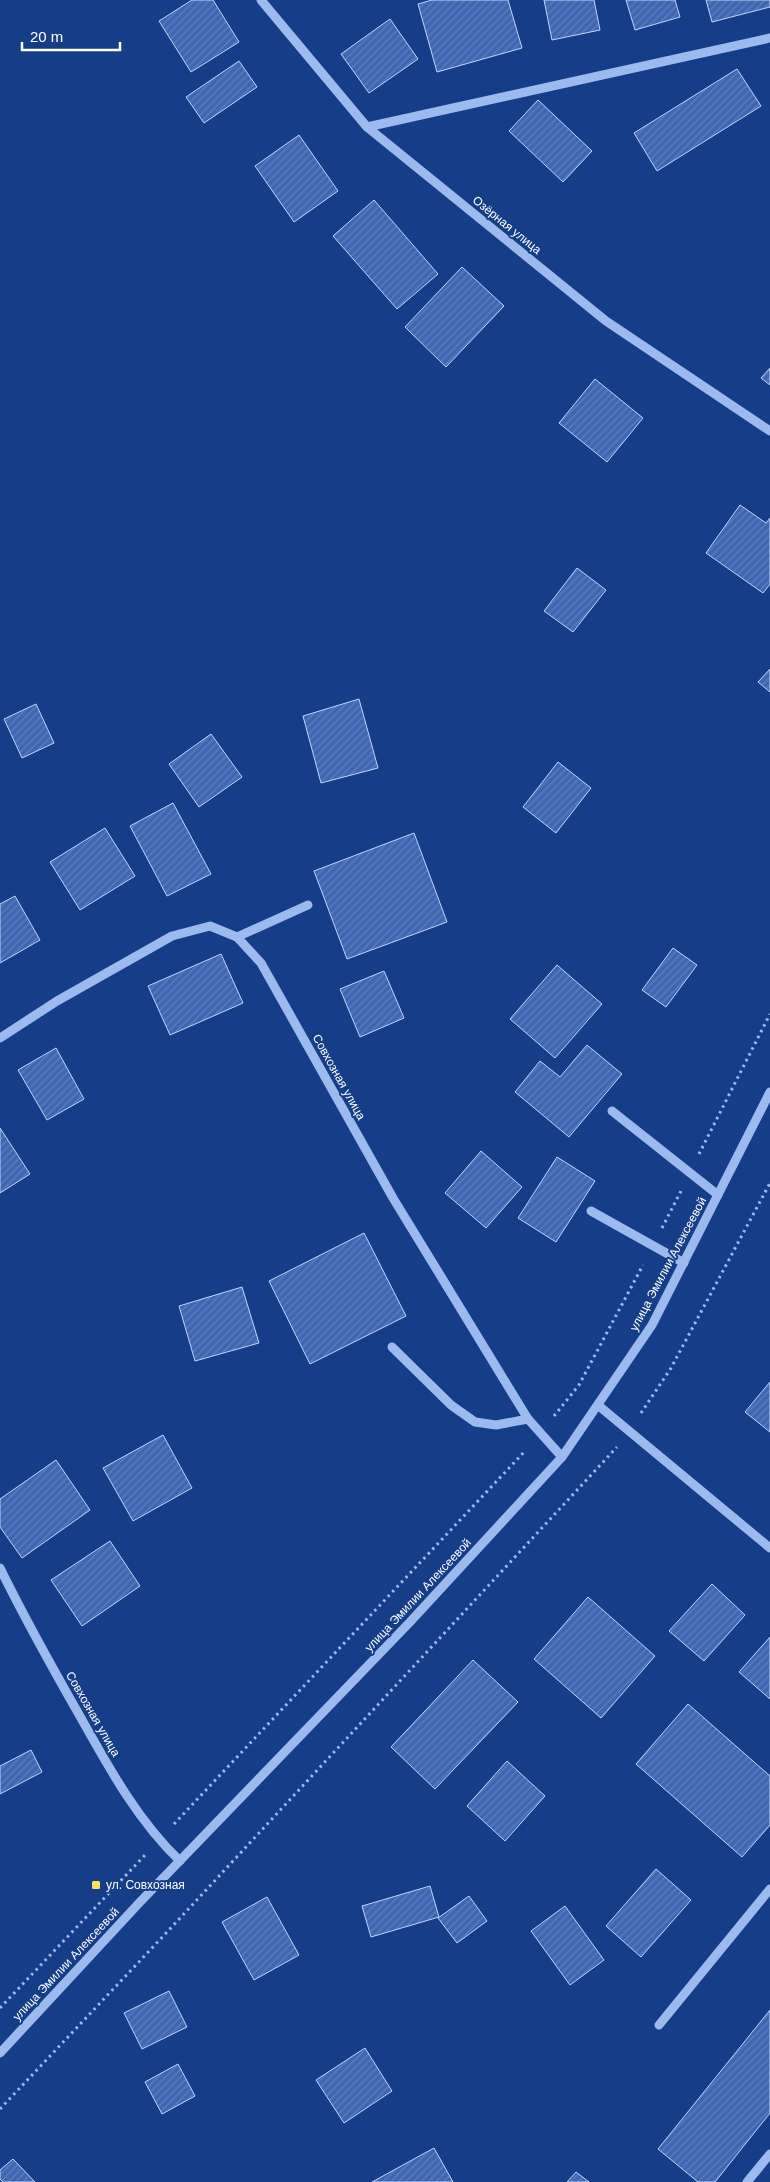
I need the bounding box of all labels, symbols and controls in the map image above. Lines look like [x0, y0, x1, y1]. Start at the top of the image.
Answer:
scale bar [22, 20, 120, 52]
text: 20 m [30, 28, 63, 45]
street label: Озёрная улица [470, 193, 544, 257]
street label: Совхозная улица [310, 1032, 368, 1123]
street label: улица Эмилии Алексеевой [627, 1195, 709, 1333]
street label: улица Эмилии Алексеевой [362, 1536, 474, 1654]
street label: Совхозная улица [63, 1669, 123, 1759]
place label: ул. Совхозная [106, 1878, 185, 1892]
marker: ул. Совхозная [90, 1879, 102, 1891]
street label: улица Эмилии Алексеевой [10, 1905, 122, 2023]

